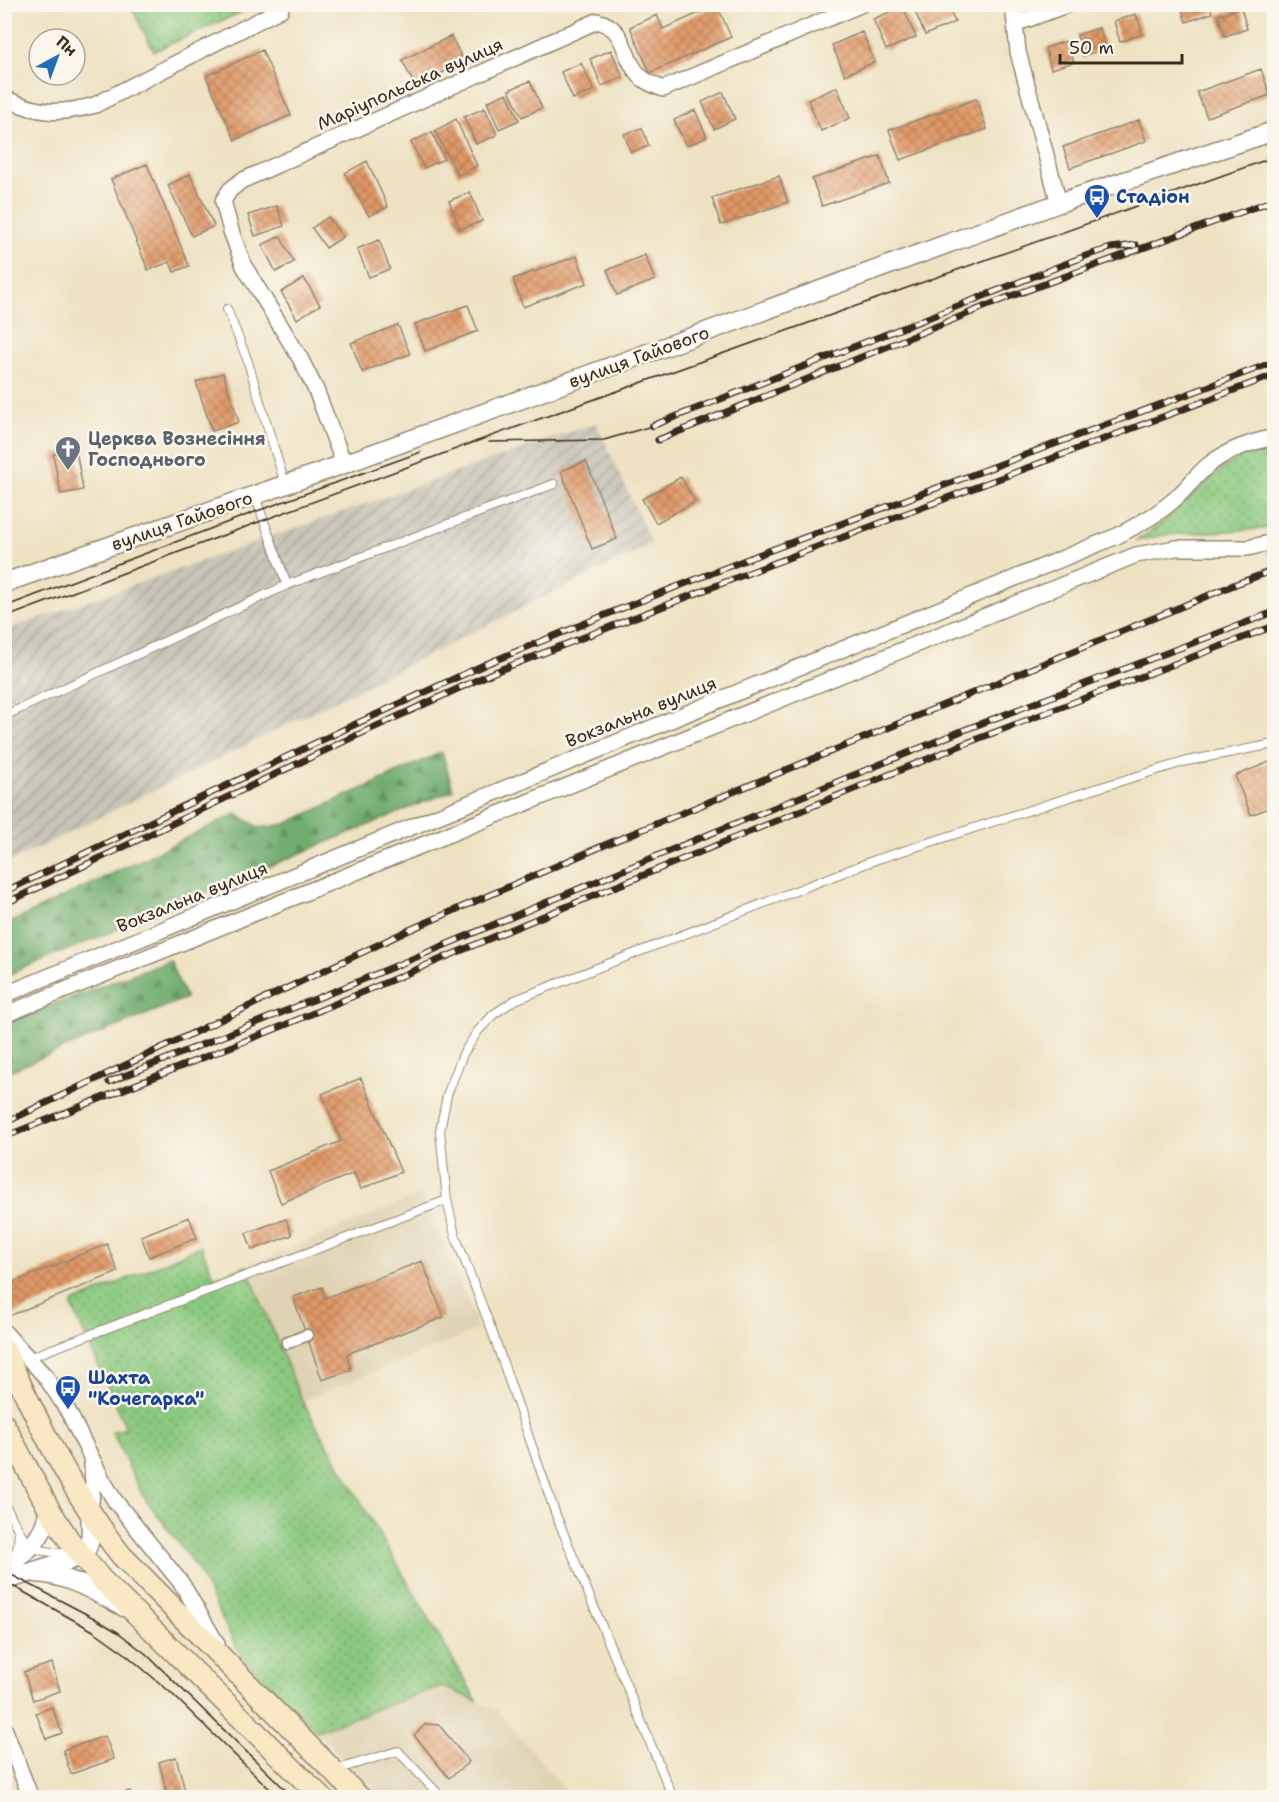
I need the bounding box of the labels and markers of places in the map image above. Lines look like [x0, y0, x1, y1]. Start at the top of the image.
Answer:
bus stop icon: Стадіон [1082, 182, 1112, 220]
place label: Стадіон [1116, 185, 1190, 209]
place label: Церква Вознесіння Господнього [88, 427, 266, 472]
church icon: Церква Вознесіння Господнього [53, 434, 83, 472]
place label: Шахта "Кочегарка" [88, 1366, 205, 1411]
bus stop icon: Шахта "Кочегарка" [53, 1373, 83, 1411]

